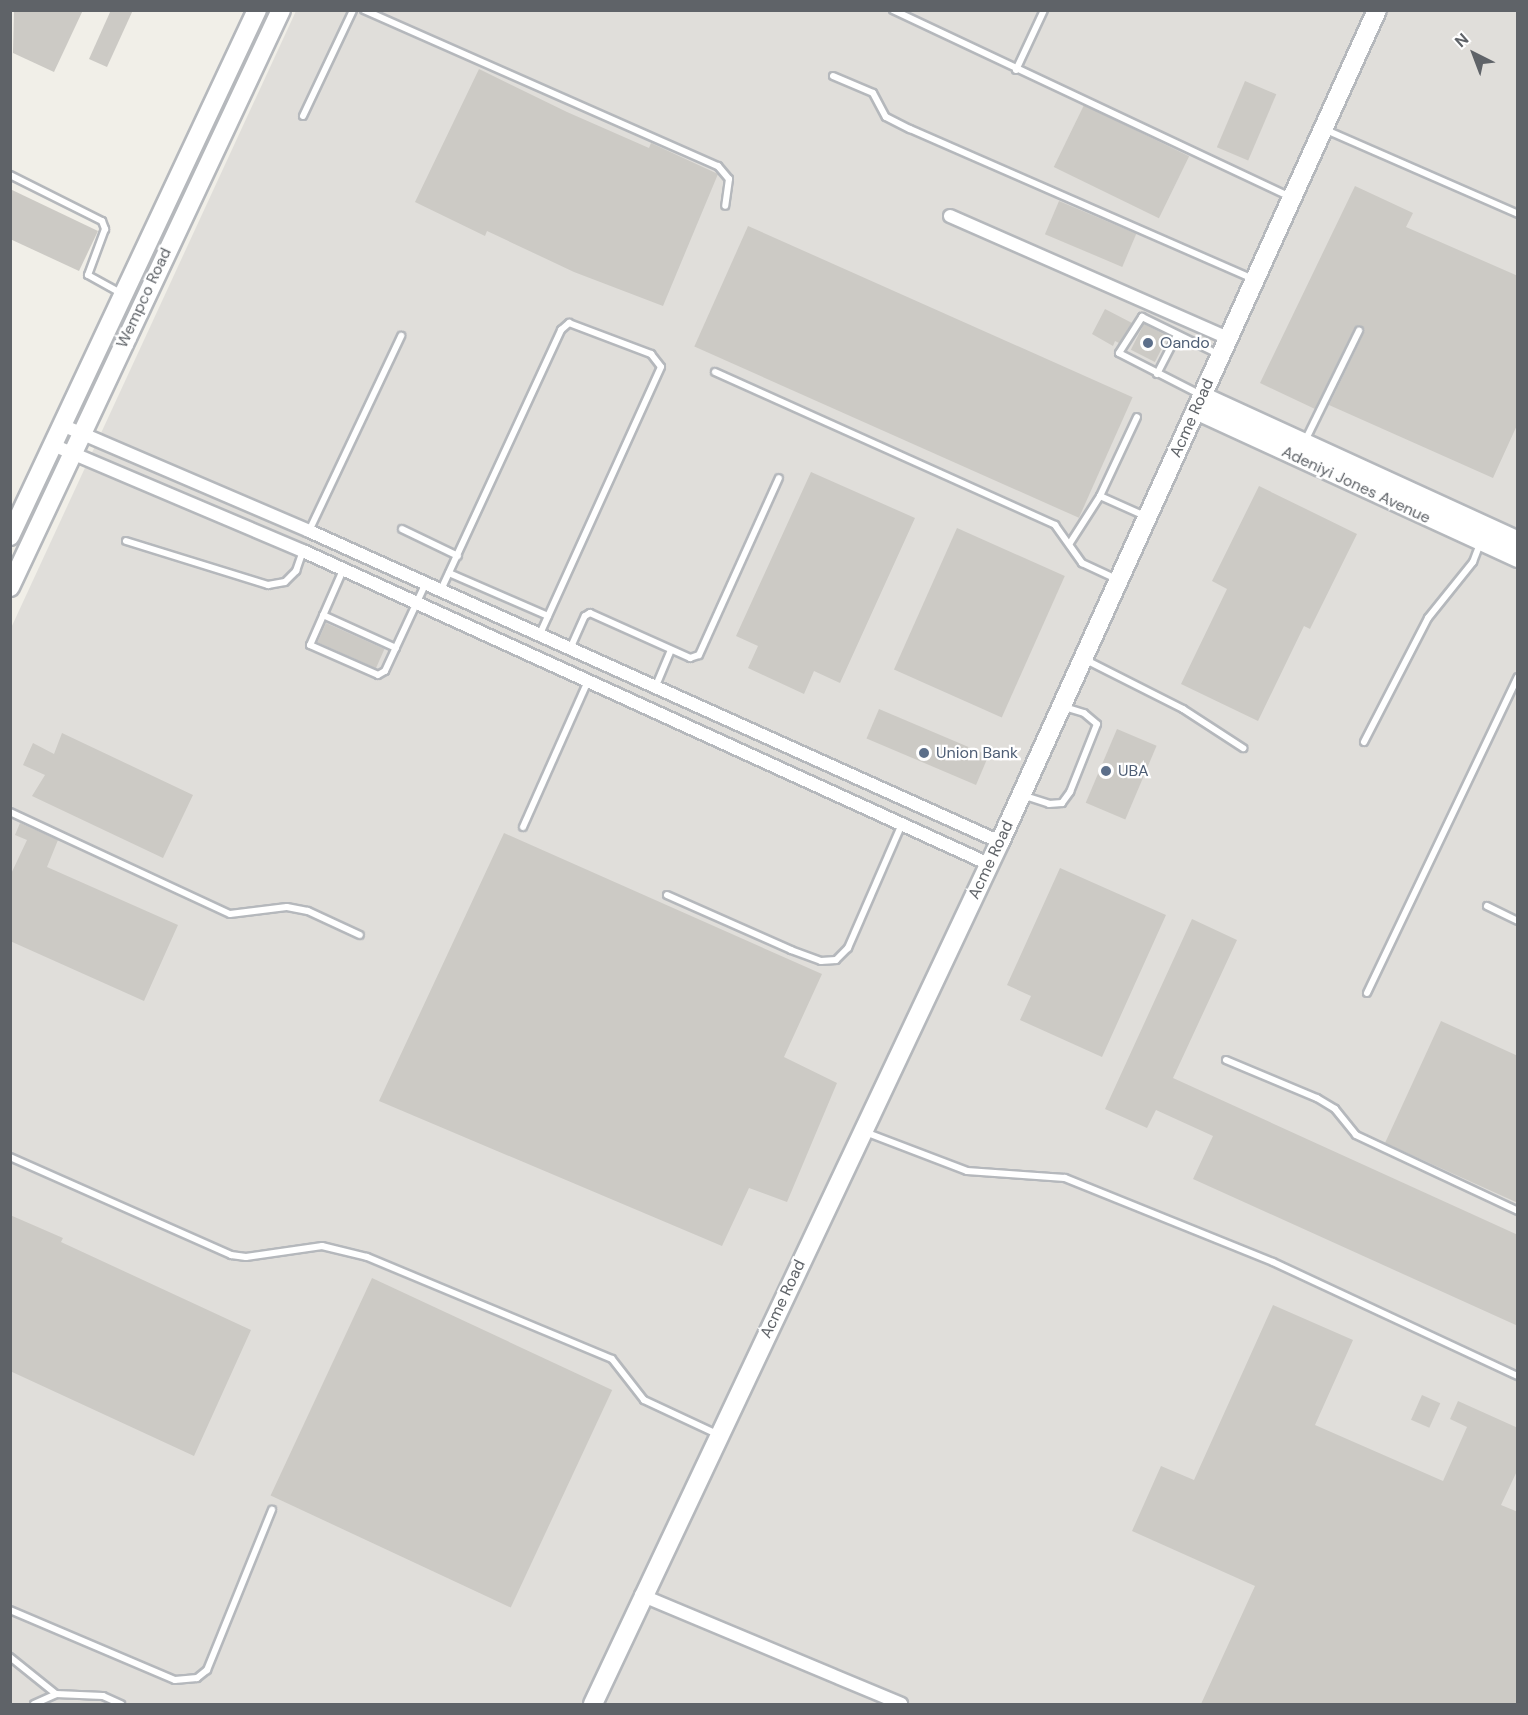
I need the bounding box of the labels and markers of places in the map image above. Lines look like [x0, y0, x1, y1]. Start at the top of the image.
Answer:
place label: Oando [1160, 333, 1210, 353]
marker: Oando [1141, 336, 1155, 350]
place label: Union Bank [936, 743, 1018, 763]
marker: Union Bank [917, 746, 931, 760]
place label: UBA [1118, 761, 1149, 781]
marker: UBA [1099, 764, 1113, 778]

